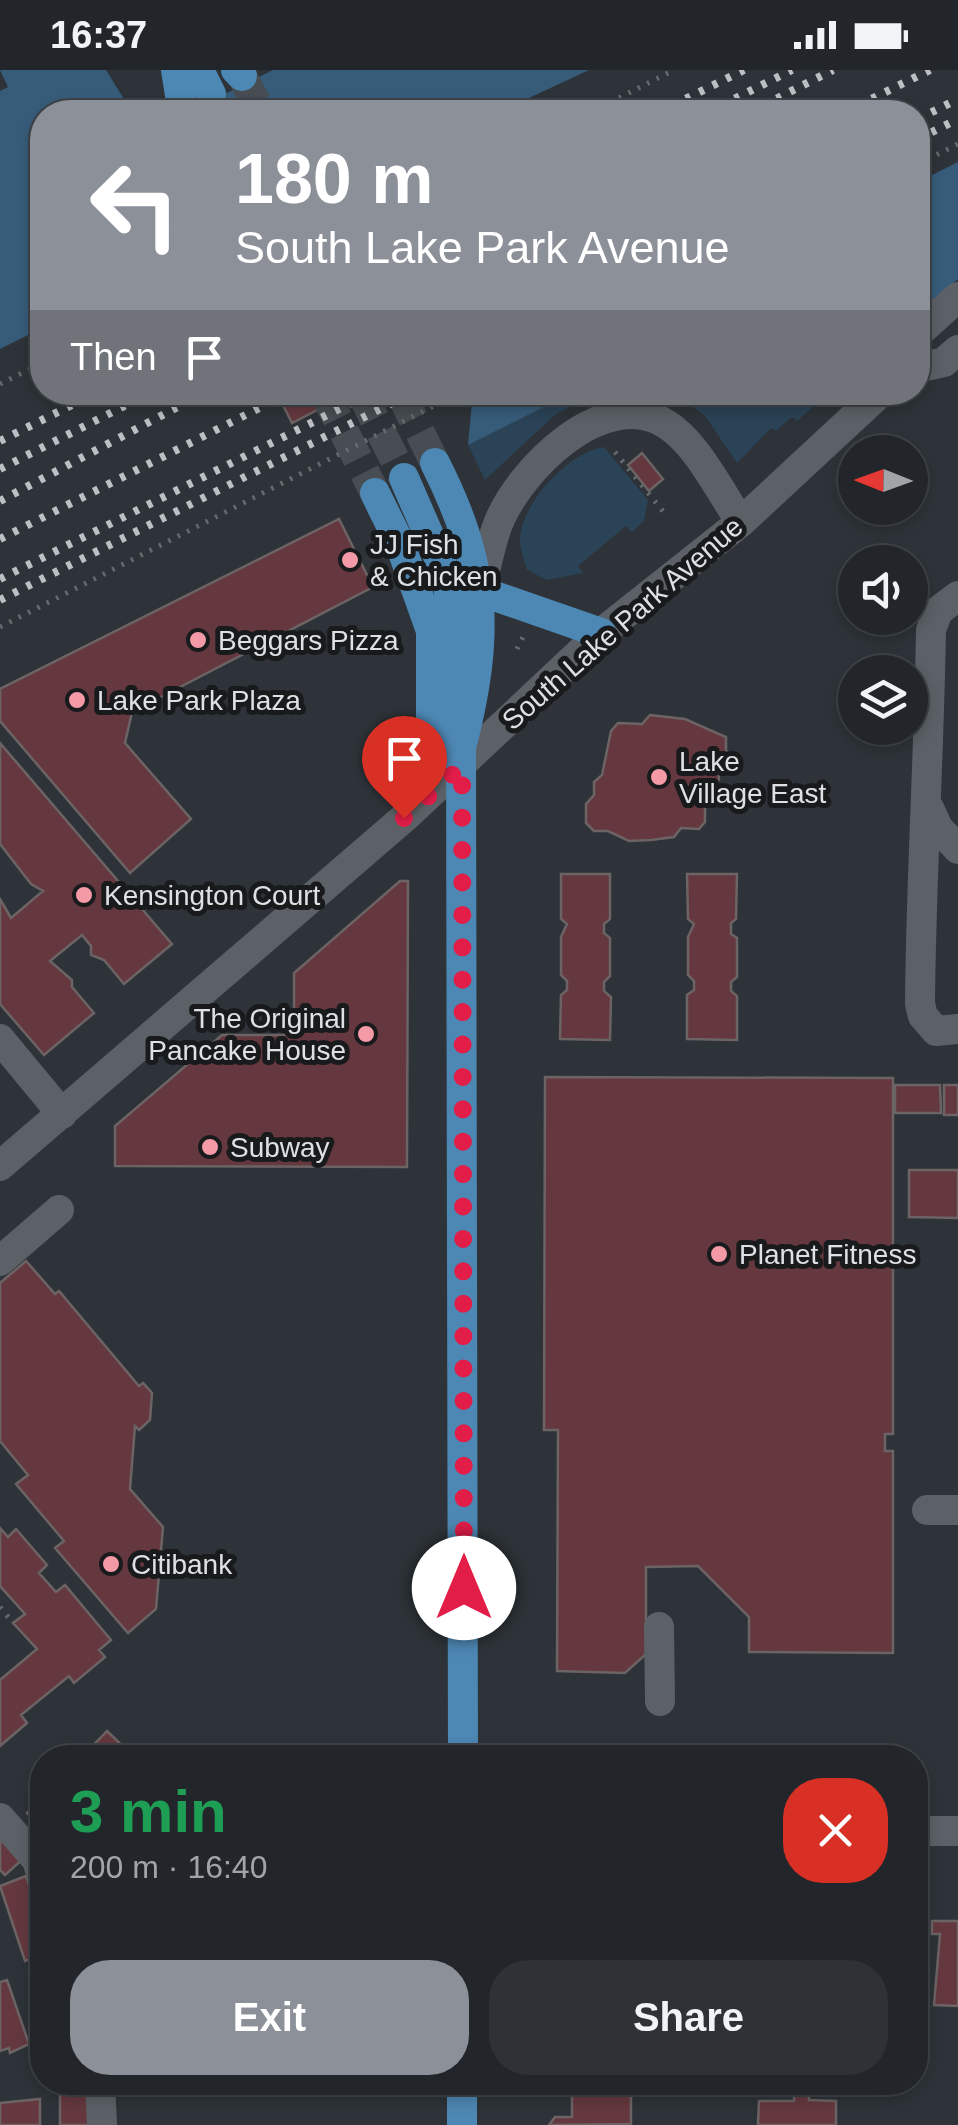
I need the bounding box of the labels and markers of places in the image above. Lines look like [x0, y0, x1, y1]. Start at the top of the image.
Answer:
place label: JJ Fish & Chicken [370, 529, 498, 592]
marker: JJ Fish & Chicken [339, 549, 361, 571]
place label: Beggars Pizza [218, 625, 399, 656]
marker: Beggars Pizza [187, 629, 209, 651]
place label: Lake Park Plaza [97, 685, 301, 716]
marker: Lake Park Plaza [66, 689, 88, 711]
pin [362, 716, 447, 819]
place label: Lake Village East [679, 746, 827, 809]
marker: Lake Village East [648, 766, 670, 788]
place label: Kensington Court [104, 880, 321, 911]
marker: Kensington Court [73, 884, 95, 906]
place label: The Original Pancake House [148, 1003, 346, 1066]
marker: The Original Pancake House [355, 1023, 377, 1045]
place label: Subway [230, 1132, 330, 1163]
marker: Subway [199, 1136, 221, 1158]
place label: Planet Fitness [739, 1239, 916, 1270]
marker: Planet Fitness [708, 1243, 730, 1265]
place label: Citibank [131, 1549, 233, 1580]
marker: Citibank [100, 1553, 122, 1575]

